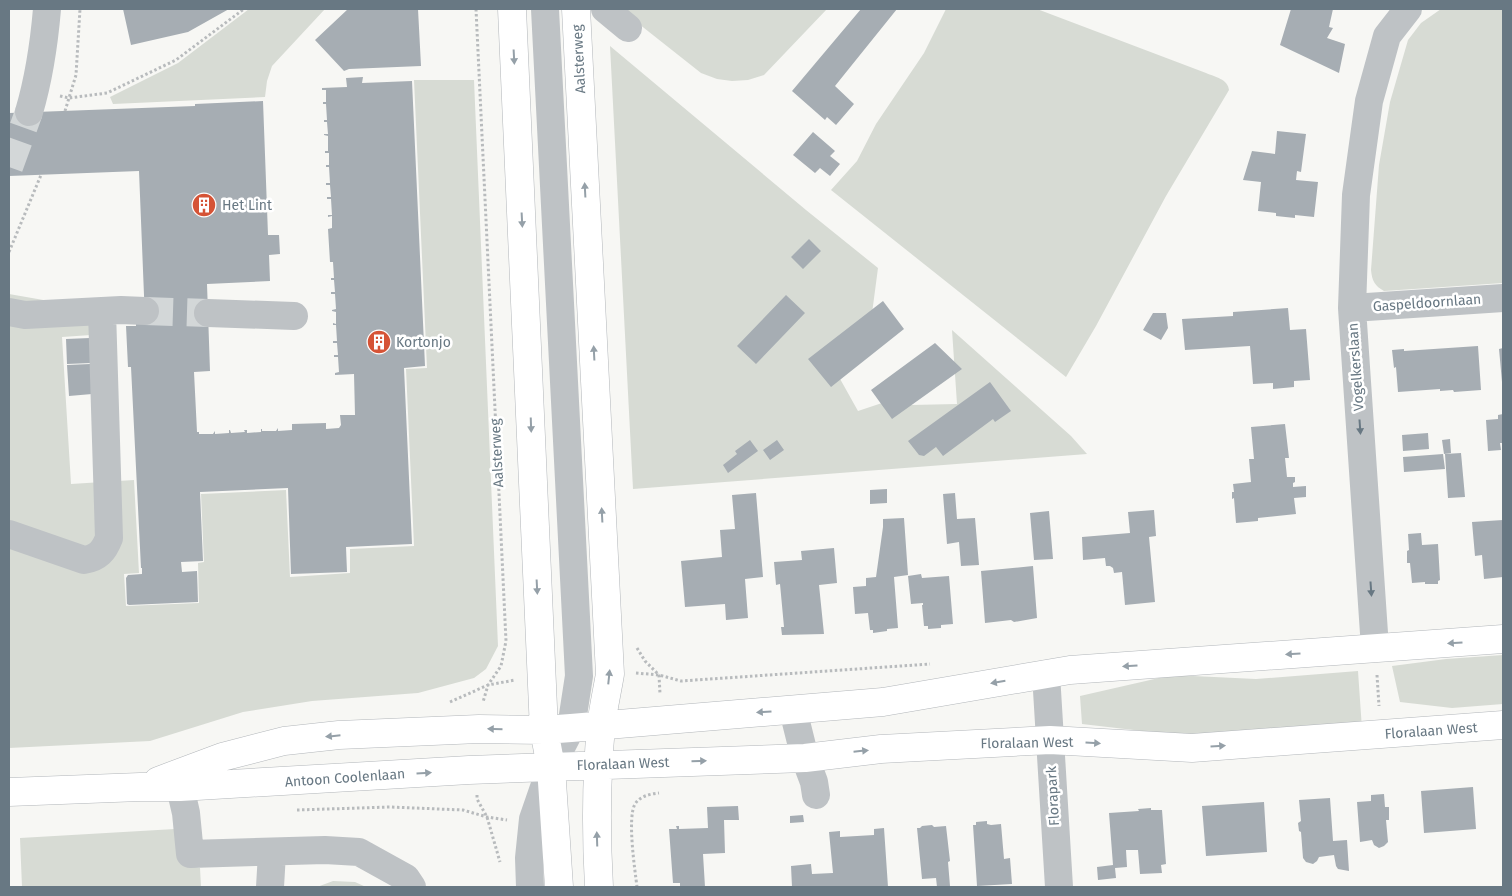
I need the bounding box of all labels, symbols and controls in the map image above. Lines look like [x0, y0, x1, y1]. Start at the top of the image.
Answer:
street label: Aalsterweg [569, 23, 589, 94]
one-way arrow [511, 50, 519, 66]
one-way arrow [581, 182, 589, 198]
building icon: Het Lint [191, 192, 217, 218]
place label: Het Lint [222, 197, 273, 214]
one-way arrow [518, 212, 526, 228]
street label: Gaspeldoornlaan [1372, 291, 1482, 315]
street label: Vogelkerslaan [1344, 322, 1368, 412]
building icon: Kortonjo [366, 329, 392, 355]
place label: Kortonjo [396, 334, 451, 351]
one-way arrow [589, 344, 597, 360]
street label: Aalsterweg [487, 417, 507, 488]
one-way arrow [527, 417, 535, 433]
one-way arrow [1356, 419, 1364, 435]
one-way arrow [598, 507, 606, 523]
one-way arrow [534, 580, 542, 596]
one-way arrow [1368, 581, 1376, 597]
one-way arrow [1446, 639, 1462, 647]
one-way arrow [1284, 651, 1300, 659]
one-way arrow [1122, 662, 1138, 670]
one-way arrow [605, 669, 613, 685]
one-way arrow [990, 679, 1006, 687]
one-way arrow [756, 708, 772, 716]
street label: Floralaan West [1384, 719, 1479, 743]
one-way arrow [487, 725, 503, 733]
one-way arrow [324, 732, 340, 740]
street label: Floralaan West [980, 734, 1075, 752]
one-way arrow [1086, 739, 1102, 747]
one-way arrow [1210, 742, 1226, 750]
one-way arrow [854, 747, 870, 755]
street label: Floralaan West [576, 754, 671, 774]
one-way arrow [692, 757, 708, 765]
street label: Antoon Coolenlaan [284, 765, 406, 791]
street label: Florapark [1043, 765, 1063, 826]
one-way arrow [416, 768, 432, 776]
one-way arrow [592, 830, 600, 846]

